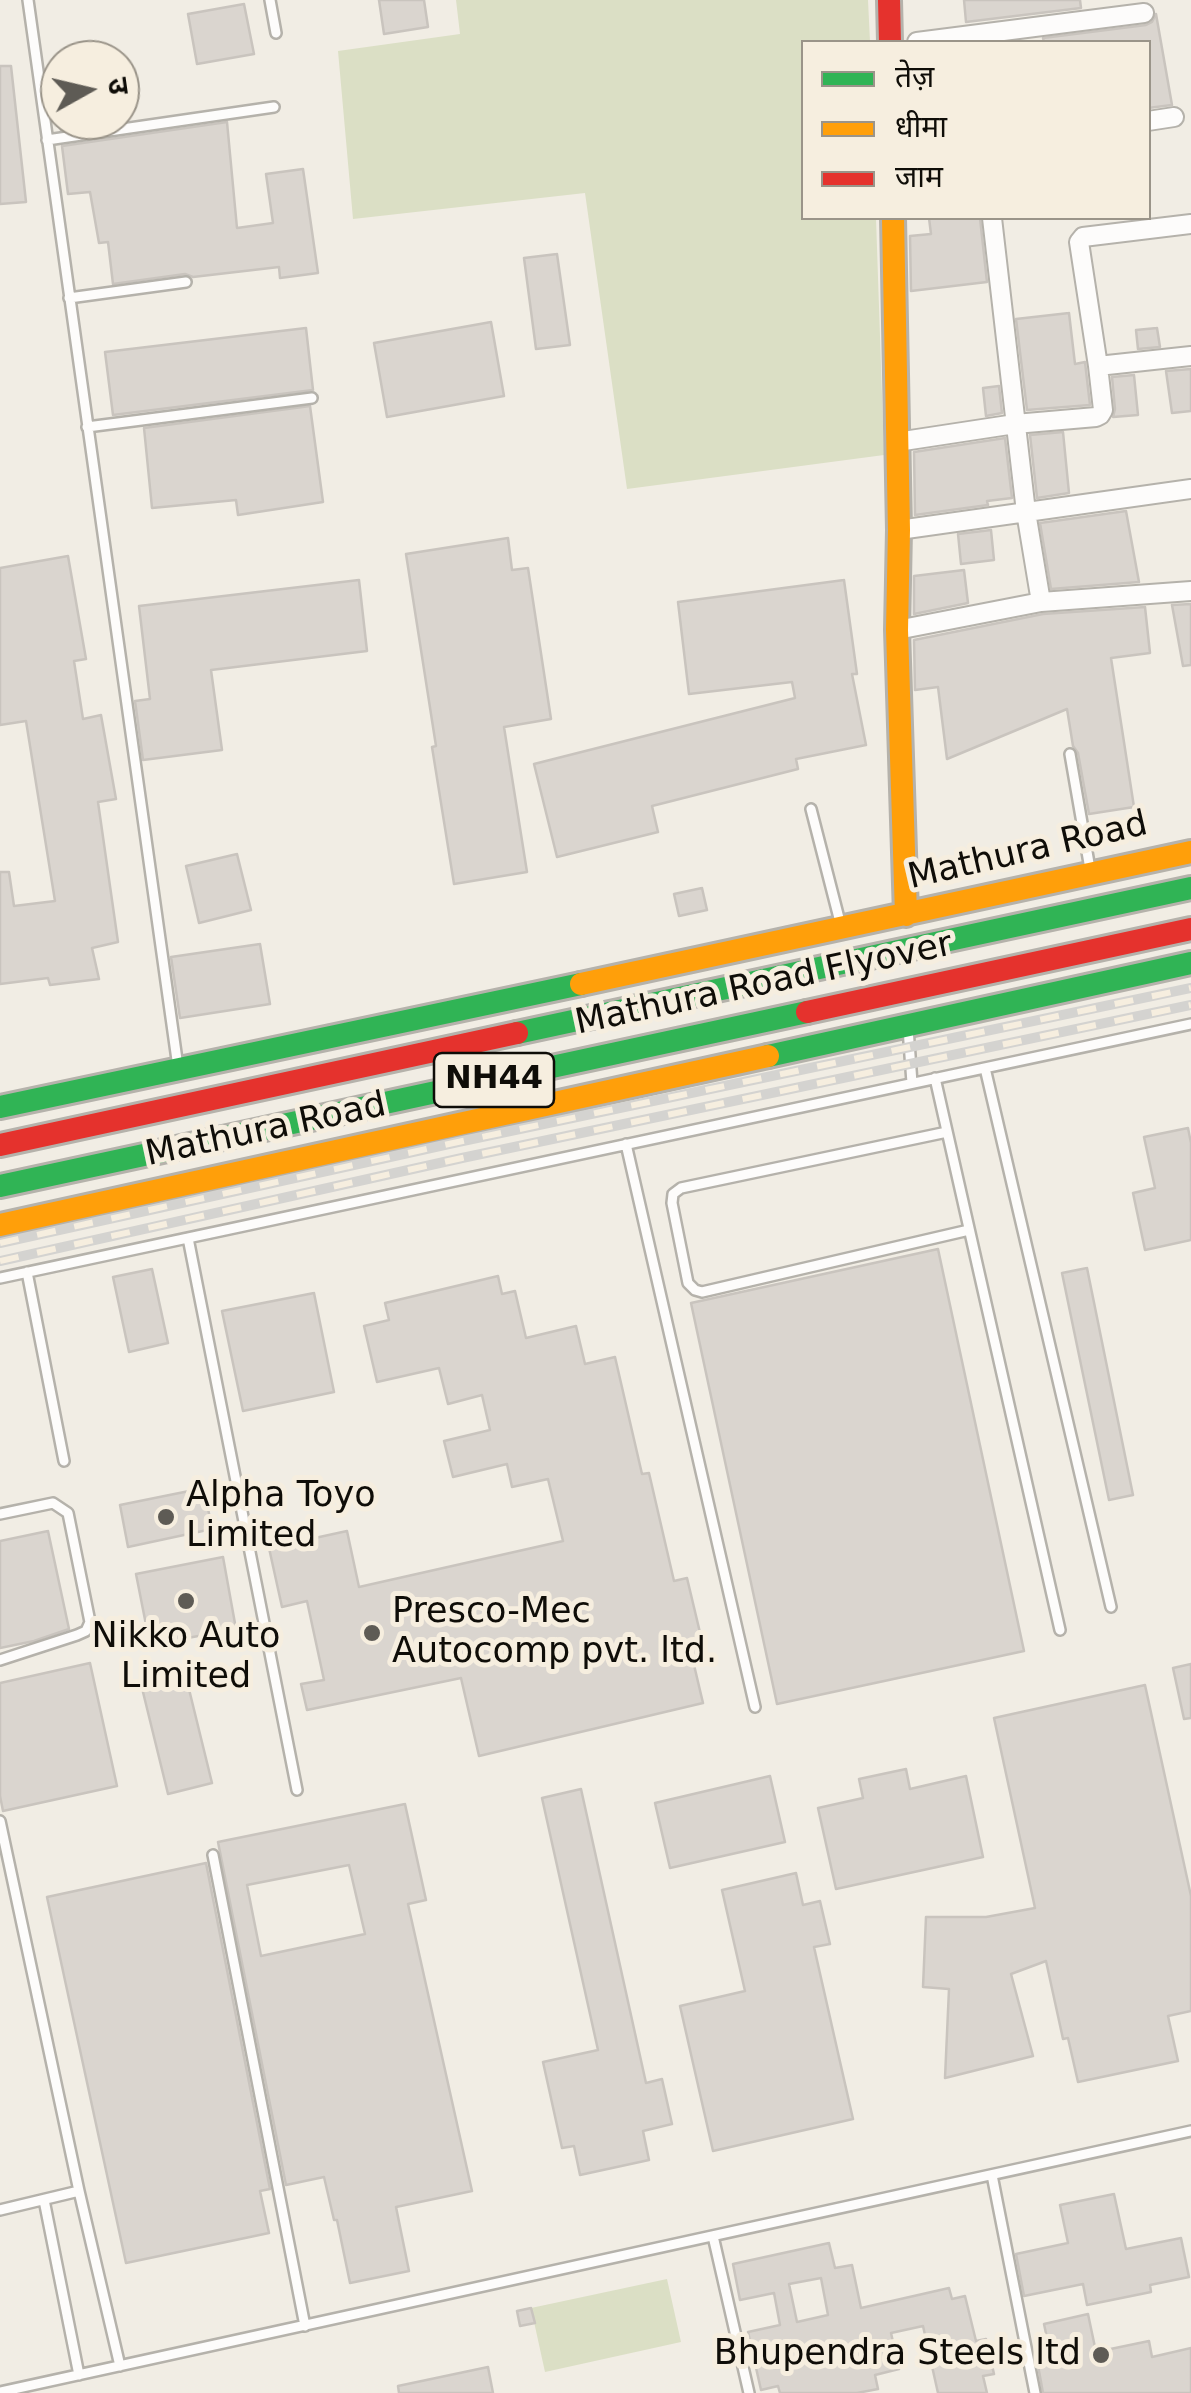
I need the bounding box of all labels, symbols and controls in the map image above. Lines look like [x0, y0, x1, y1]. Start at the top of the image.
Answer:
north arrow [40, 40, 140, 140]
legend [801, 40, 1151, 220]
text: तेज़ [895, 59, 934, 94]
text: उ [101, 76, 136, 96]
text: धीमा [895, 109, 947, 144]
text: जाम [895, 159, 943, 194]
street label: Mathura Road [904, 804, 1152, 900]
street label: Mathura Road Flyover [572, 925, 956, 1045]
road number: NH44 [434, 1053, 554, 1107]
street label: Mathura Road [142, 1085, 390, 1177]
place label: Alpha Toyo Limited [186, 1476, 376, 1558]
marker: Alpha Toyo Limited [155, 1506, 177, 1528]
marker: Nikko Auto Limited [175, 1590, 197, 1612]
place label: Presco-Mec Autocomp pvt. ltd. [392, 1592, 717, 1674]
place label: Nikko Auto Limited [92, 1617, 280, 1699]
marker: Presco-Mec Autocomp pvt. ltd. [361, 1622, 383, 1644]
place label: Bhupendra Steels ltd [714, 2334, 1081, 2376]
marker: Bhupendra Steels ltd [1090, 2344, 1112, 2366]

